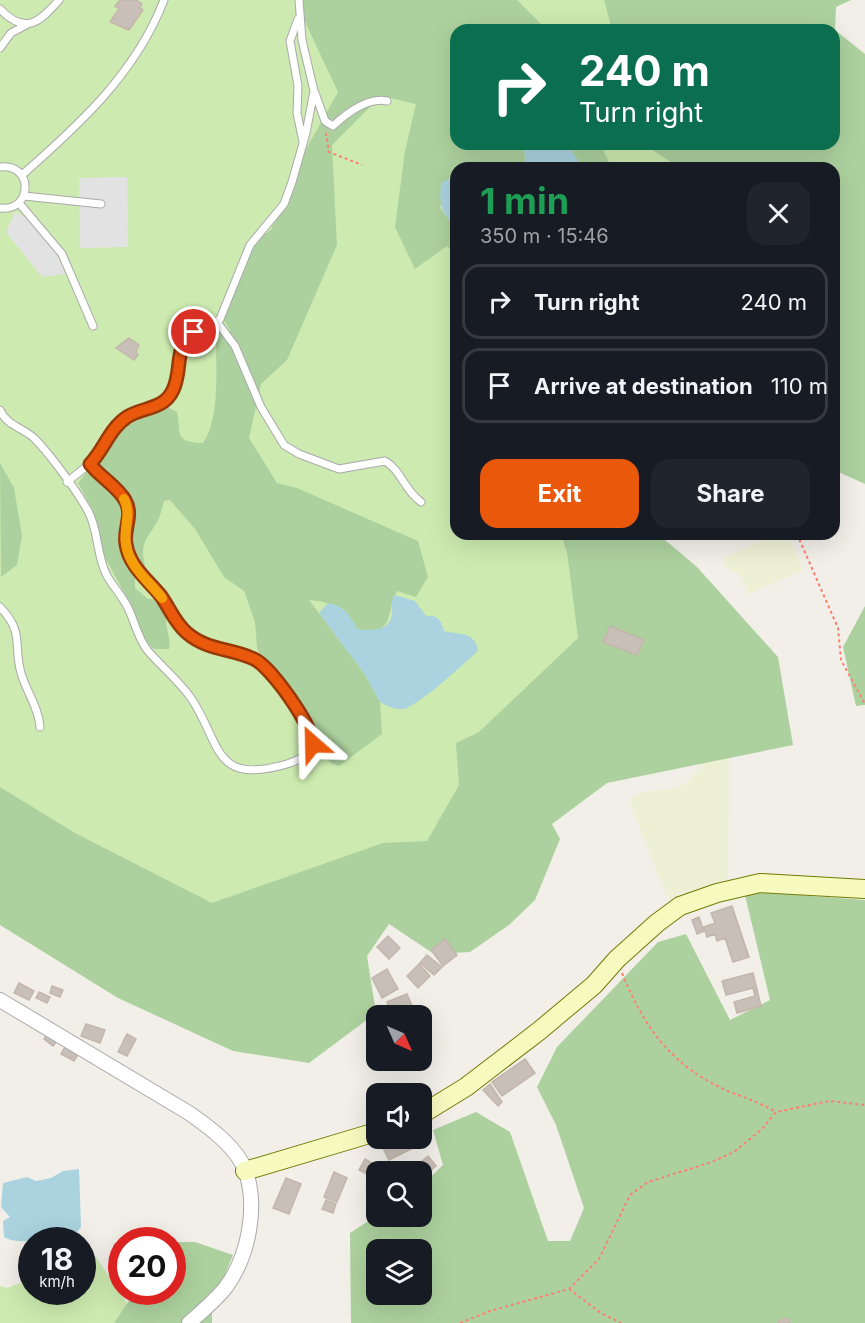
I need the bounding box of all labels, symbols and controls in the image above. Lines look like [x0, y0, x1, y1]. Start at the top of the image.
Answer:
text: 240 m [579, 45, 710, 96]
icon: right [480, 48, 558, 126]
text: Turn right [579, 96, 703, 129]
text: 1 min [480, 179, 569, 223]
button: close [747, 182, 810, 245]
text: 350 m · 15:46 [480, 224, 609, 248]
icon: right [483, 285, 516, 318]
text: Turn right [534, 289, 640, 315]
text: 240 m [740, 289, 807, 315]
pin [168, 306, 219, 357]
icon: arrive [177, 315, 210, 348]
icon: arrive [483, 369, 516, 402]
text: Arrive at destination [534, 373, 753, 399]
text: 110 m [771, 373, 828, 399]
button: Exit [480, 459, 639, 528]
button: Share [651, 459, 810, 528]
position arrow [281, 712, 345, 776]
north arrow [366, 1005, 432, 1071]
map controls [366, 1005, 432, 1305]
button: sound [366, 1083, 432, 1149]
button: search [366, 1161, 432, 1227]
speed limit sign: 20 [108, 1227, 186, 1305]
button: layers [366, 1239, 432, 1305]
text: 18 [41, 1241, 73, 1277]
text: km/h [39, 1272, 75, 1291]

